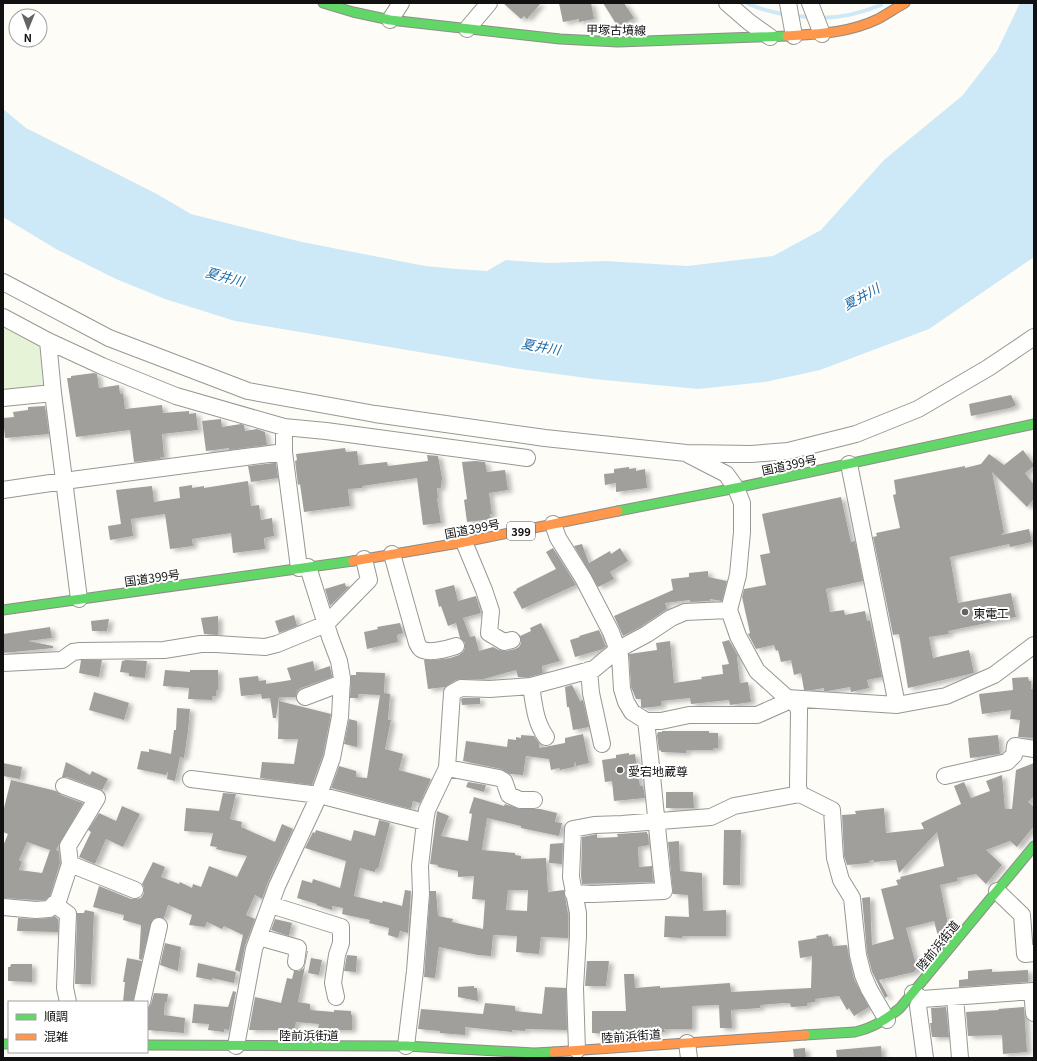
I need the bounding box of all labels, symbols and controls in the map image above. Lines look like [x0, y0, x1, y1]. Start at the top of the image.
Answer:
north arrow [8, 8, 48, 48]
street label: 甲塚古墳線 [586, 20, 646, 38]
text: N [24, 31, 32, 47]
water label: 夏井川 [204, 262, 248, 291]
water label: 夏井川 [839, 277, 884, 314]
water label: 夏井川 [520, 333, 564, 359]
street label: 国道399号 [760, 450, 818, 478]
street label: 国道399号 [443, 514, 501, 542]
road number: 399 [507, 522, 535, 540]
street label: 国道399号 [123, 565, 181, 589]
place label: 東電工 [973, 604, 1009, 621]
marker: 東電工 [960, 607, 970, 617]
place label: 愛宕地蔵尊 [628, 762, 688, 779]
marker: 愛宕地蔵尊 [615, 765, 625, 775]
street label: 陸前浜街道 [912, 916, 962, 974]
legend [8, 1001, 148, 1053]
text: 順調 [44, 1007, 68, 1024]
street label: 陸前浜街道 [600, 1024, 662, 1046]
street label: 陸前浜街道 [279, 1026, 339, 1043]
text: 混雑 [44, 1027, 68, 1044]

